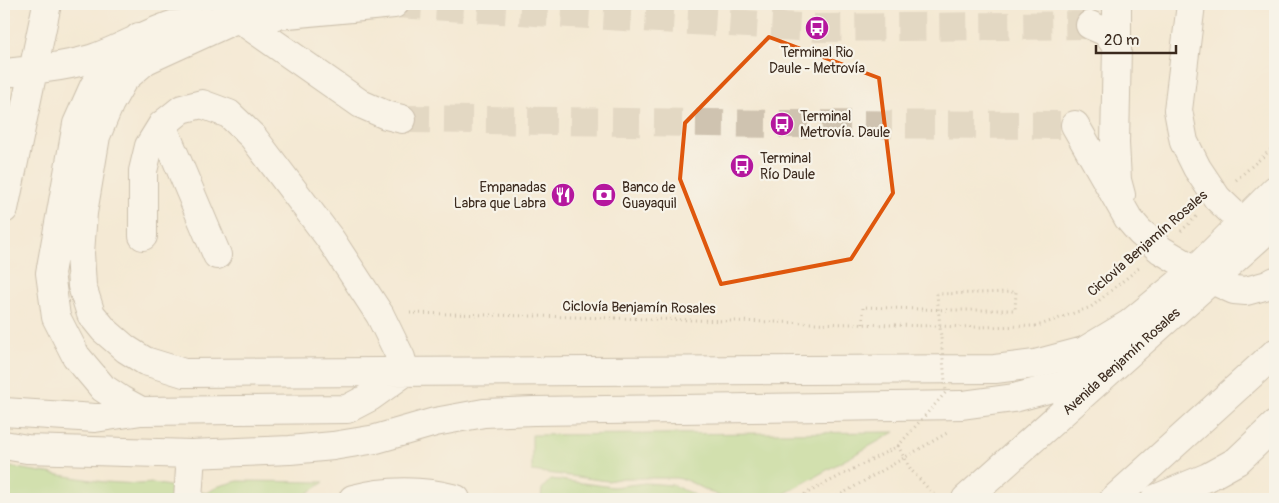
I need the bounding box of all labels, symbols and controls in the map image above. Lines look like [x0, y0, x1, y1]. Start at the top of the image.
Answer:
bus stop icon: Terminal Rio Daule - Metrovía [804, 15, 830, 41]
scale bar [1096, 22, 1176, 54]
text: 20 m [1104, 31, 1139, 50]
place label: Terminal Rio Daule - Metrovía [769, 44, 865, 77]
place label: Terminal Metrovía. Daule [800, 108, 890, 141]
bus stop icon: Terminal Metrovía. Daule [769, 111, 795, 137]
place label: Terminal Río Daule [760, 150, 815, 183]
bus stop icon: Terminal Río Daule [729, 153, 755, 179]
place label: Empanadas Labra que Labra [454, 179, 547, 212]
place label: Banco de Guayaquil [622, 179, 677, 212]
restaurant icon: Empanadas Labra que Labra [550, 182, 576, 208]
bank icon: Banco de Guayaquil [591, 182, 617, 208]
street label: Ciclovía Benjamín Rosales [1084, 186, 1211, 300]
street label: Ciclovía Benjamín Rosales [562, 298, 716, 317]
street label: Avenida Benjamín Rosales [1059, 304, 1184, 419]

